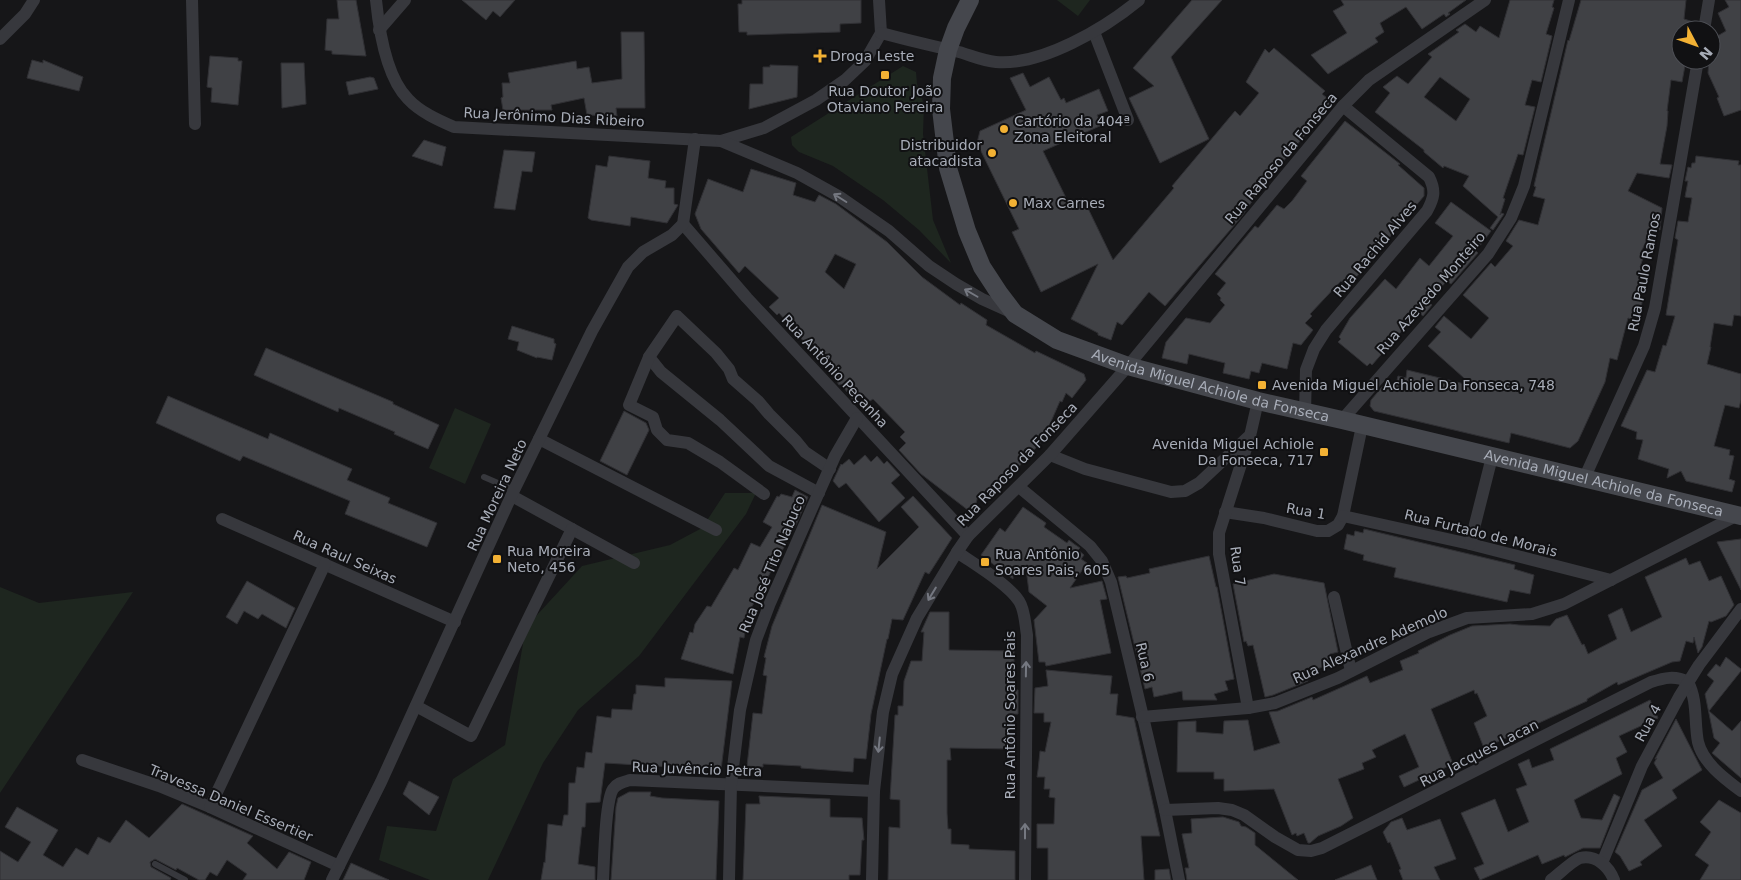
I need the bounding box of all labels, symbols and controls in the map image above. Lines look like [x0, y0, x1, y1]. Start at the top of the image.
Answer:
north arrow [1671, 20, 1721, 70]
text: N [1696, 44, 1716, 63]
place label: Droga Leste [830, 48, 914, 64]
marker: Droga Leste [814, 50, 826, 62]
marker: Rua Doutor João Otaviano Pereira [879, 69, 891, 81]
place label: Rua Doutor João Otaviano Pereira [827, 83, 943, 115]
street label: Rua Raposo da Fonseca [1222, 89, 1340, 227]
street label: Rua Jerônimo Dias Ribeiro [463, 104, 645, 130]
place label: Cartório da 404ª Zona Eleitoral [1014, 113, 1130, 145]
marker: Cartório da 404ª Zona Eleitoral [998, 123, 1010, 135]
place label: Distribuidor atacadista [900, 137, 982, 169]
marker: Distribuidor atacadista [986, 147, 998, 159]
one-way arrow [834, 193, 848, 203]
place label: Max Carnes [1023, 195, 1105, 211]
marker: Max Carnes [1007, 197, 1019, 209]
street label: Rua Rachid Alves [1330, 198, 1420, 300]
street label: Rua Paulo Ramos [1625, 211, 1663, 333]
street label: Rua Azevedo Monteiro [1374, 229, 1488, 357]
one-way arrow [964, 288, 979, 298]
street label: Rua Antônio Peçanha [779, 311, 891, 431]
street label: Avenida Miguel Achiole da Fonseca [1090, 345, 1331, 425]
place label: Avenida Miguel Achiole Da Fonseca, 748 [1272, 377, 1555, 393]
marker: Avenida Miguel Achiole Da Fonseca, 748 [1256, 379, 1268, 391]
street label: Rua Raposo da Fonseca [954, 399, 1080, 529]
place label: Avenida Miguel Achiole Da Fonseca, 717 [1152, 436, 1314, 468]
street label: Rua Moreira Neto [464, 437, 530, 553]
marker: Avenida Miguel Achiole Da Fonseca, 717 [1318, 446, 1330, 458]
street label: Avenida Miguel Achiole da Fonseca [1482, 446, 1725, 519]
street label: Rua José Tito Nabuco [736, 493, 808, 635]
street label: Rua 1 [1285, 500, 1327, 522]
street label: Rua Furtado de Morais [1403, 506, 1559, 560]
street label: Rua Raul Seixas [291, 527, 399, 587]
place label: Rua Moreira Neto, 456 [507, 543, 591, 575]
street label: Rua 7 [1227, 545, 1249, 587]
place label: Rua Antônio Soares Pais, 605 [995, 546, 1110, 578]
marker: Rua Moreira Neto, 456 [491, 553, 503, 565]
marker: Rua Antônio Soares Pais, 605 [979, 556, 991, 568]
one-way arrow [926, 586, 936, 600]
street label: Rua Alexandre Ademolo [1290, 604, 1450, 686]
street label: Rua Antônio Soares Pais [1002, 631, 1018, 799]
street label: Rua 6 [1133, 641, 1157, 683]
one-way arrow [1022, 661, 1031, 677]
street label: Rua 4 [1632, 702, 1664, 744]
street label: Rua Jacques Lacan [1417, 716, 1541, 790]
one-way arrow [874, 737, 884, 753]
street label: Rua Juvêncio Petra [631, 759, 763, 779]
street label: Travessa Daniel Essertier [146, 761, 315, 845]
one-way arrow [1020, 824, 1030, 840]

